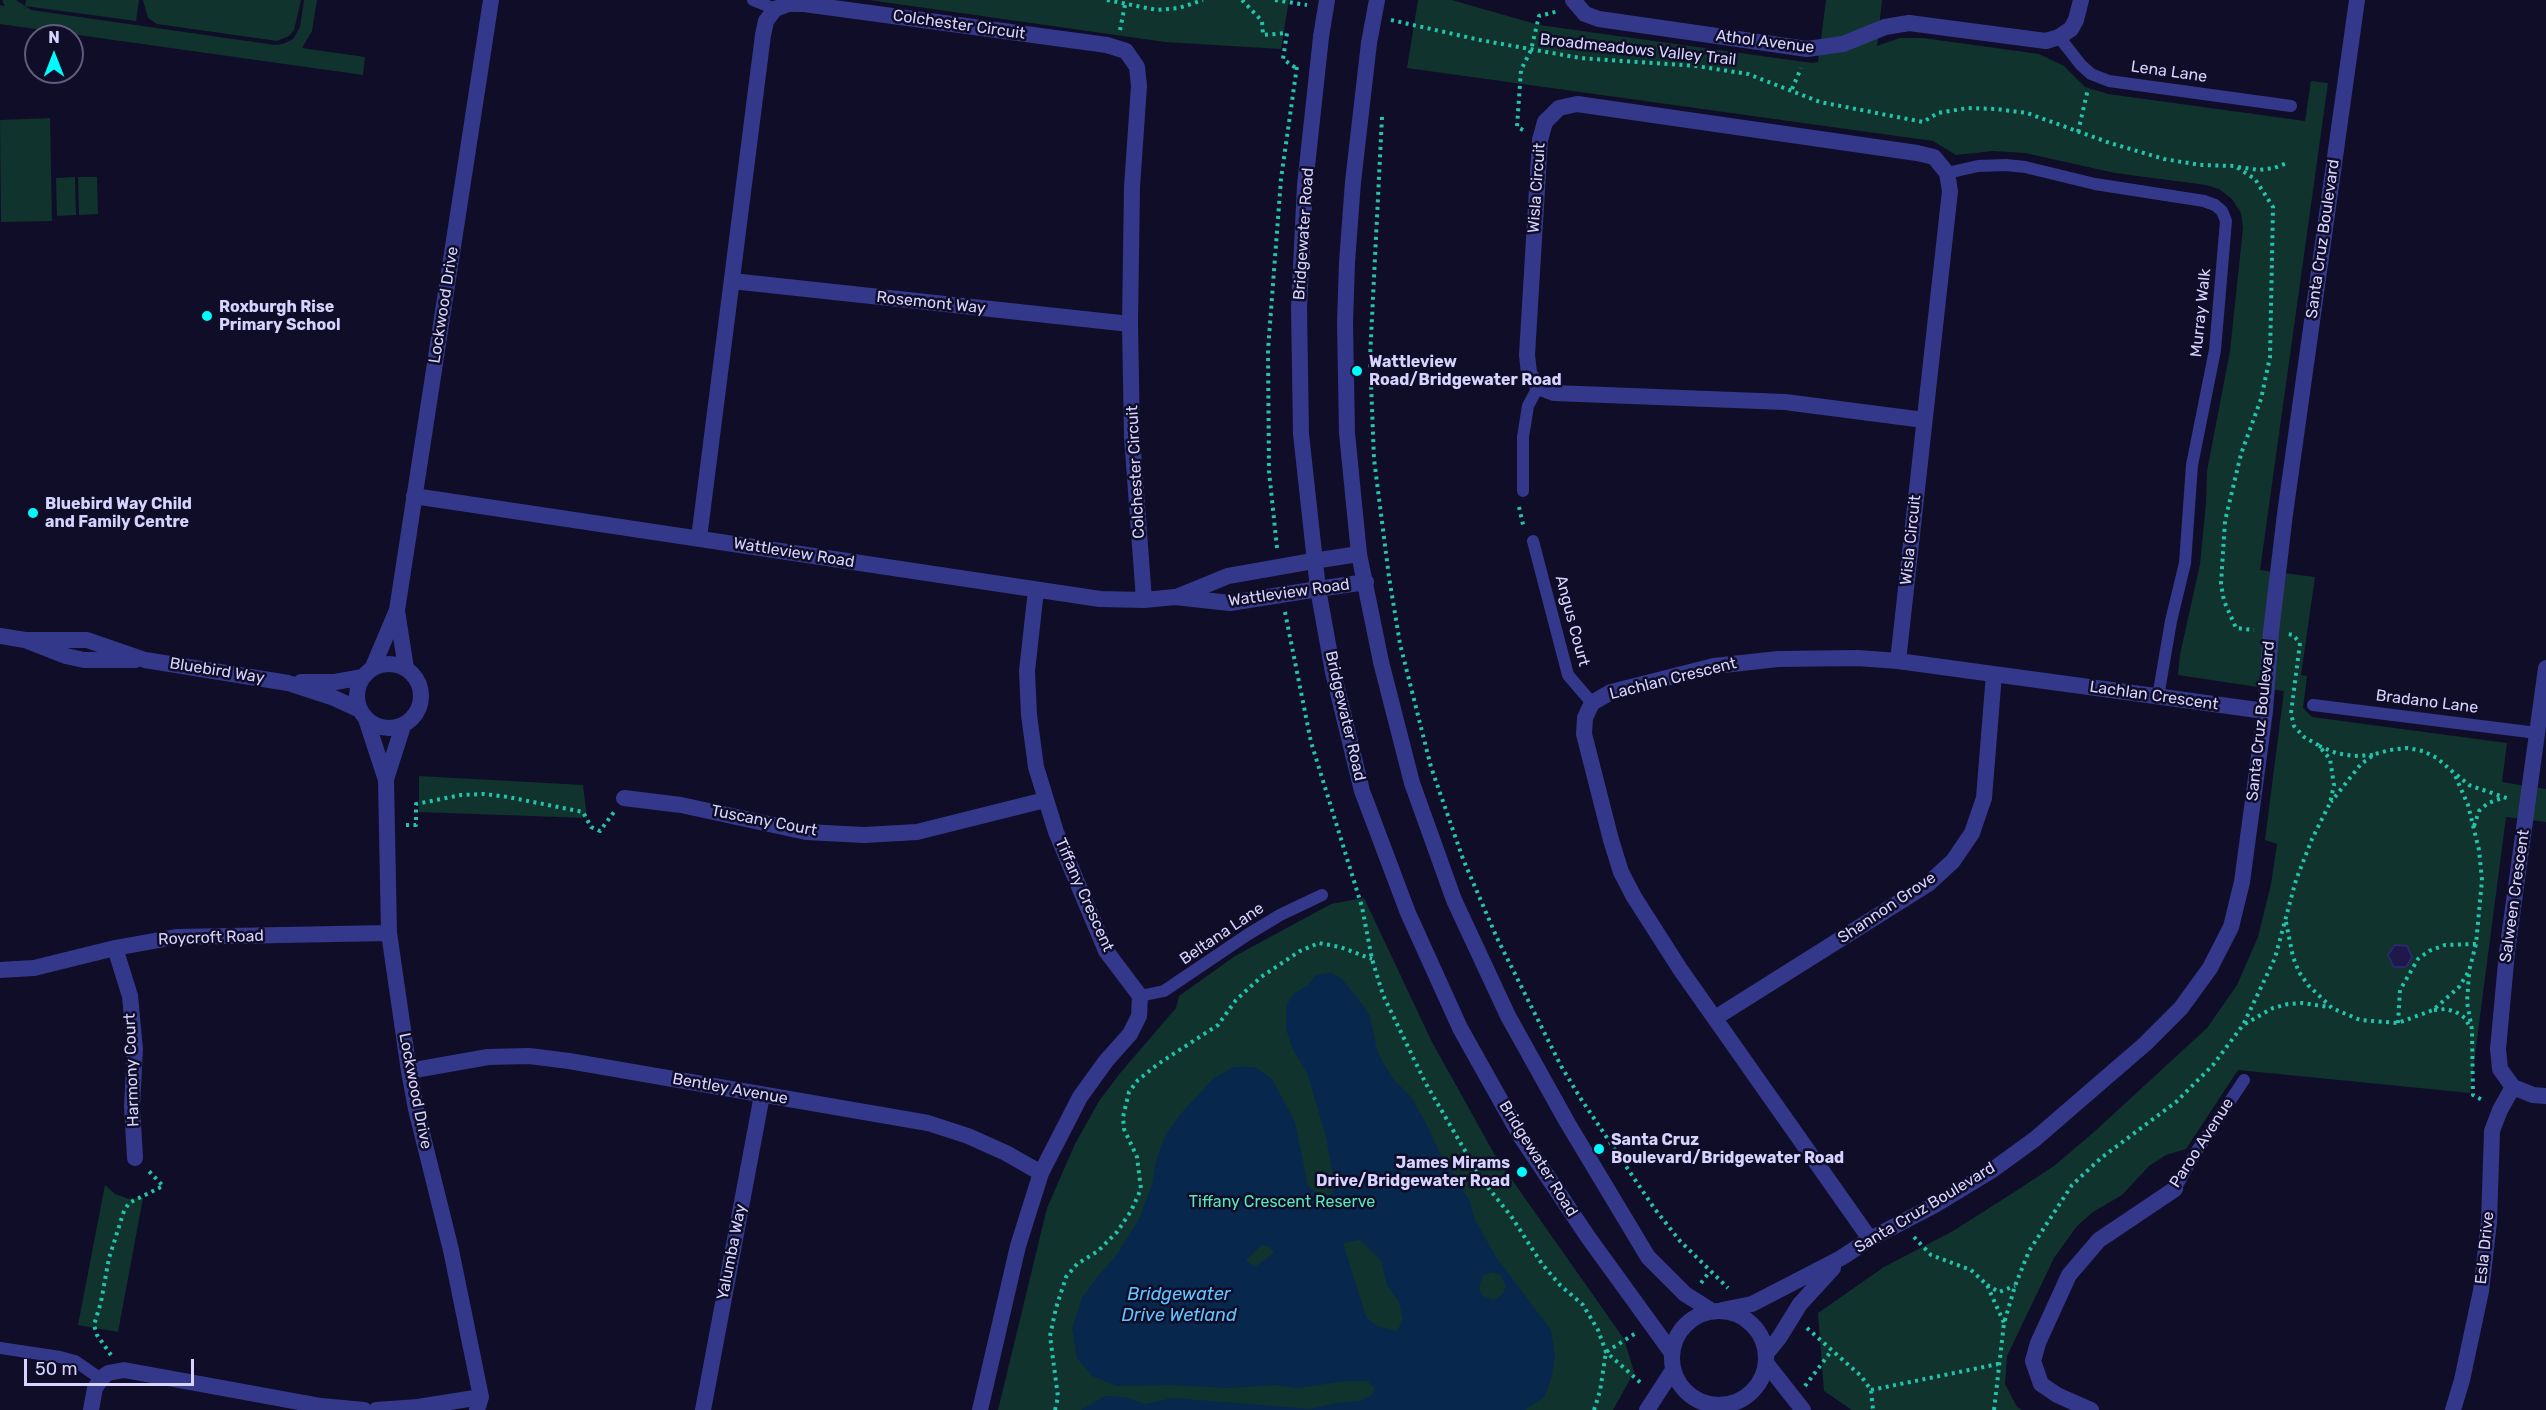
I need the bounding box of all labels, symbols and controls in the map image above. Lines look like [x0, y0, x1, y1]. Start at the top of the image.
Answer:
street label: Colchester Circuit [891, 6, 1027, 44]
north arrow [24, 24, 84, 84]
street label: Athol Avenue [1715, 26, 1815, 58]
text: N [48, 28, 60, 47]
street label: Broadmeadows Valley Trail [1539, 30, 1737, 70]
street label: Lena Lane [2130, 57, 2208, 87]
street label: Wisla Circuit [1524, 142, 1550, 234]
street label: Santa Cruz Boulevard [2302, 158, 2344, 320]
street label: Bridgewater Road [1290, 167, 1318, 301]
street label: Lockwood Drive [425, 245, 463, 365]
street label: Murray Walk [2187, 268, 2215, 358]
street label: Rosemont Way [875, 288, 987, 318]
place label: Roxburgh Rise Primary School [219, 297, 341, 335]
marker: Roxburgh Rise Primary School [200, 309, 214, 323]
place label: Wattleview Road/Bridgewater Road [1369, 352, 1562, 390]
marker: Wattleview Road/Bridgewater Road [1350, 364, 1364, 378]
street label: Colchester Circuit [1123, 405, 1149, 539]
place label: Bluebird Way Child and Family Centre [45, 494, 192, 532]
street label: Wisla Circuit [1897, 494, 1925, 586]
marker: Bluebird Way Child and Family Centre [26, 506, 40, 520]
street label: Wattleview Road [732, 534, 856, 572]
street label: Angus Court [1551, 573, 1593, 669]
street label: Wattleview Road [1227, 575, 1351, 611]
street label: Santa Cruz Boulevard [2243, 640, 2279, 802]
street label: Bridgewater Road [1321, 649, 1369, 783]
street label: Bluebird Way [168, 654, 266, 688]
street label: Lachlan Crescent [1608, 654, 1738, 704]
street label: Lachlan Crescent [2088, 677, 2220, 715]
street label: Bradano Lane [2375, 686, 2479, 718]
street label: Tuscany Court [709, 801, 819, 841]
street label: Salween Crescent [2496, 828, 2534, 964]
street label: Tiffany Crescent [1050, 835, 1118, 955]
street label: Shannon Grove [1834, 868, 1940, 948]
street label: Beltana Lane [1176, 899, 1268, 969]
street label: Roycroft Road [158, 927, 264, 949]
street label: Harmony Court [120, 1013, 144, 1127]
street label: Lockwood Drive [394, 1031, 436, 1151]
street label: Bentley Avenue [671, 1069, 789, 1109]
street label: Paroo Avenue [2166, 1094, 2238, 1192]
street label: Bridgewater Road [1495, 1098, 1581, 1220]
place label: Santa Cruz Boulevard/Bridgewater Road [1611, 1130, 1844, 1168]
marker: Santa Cruz Boulevard/Bridgewater Road [1592, 1142, 1606, 1156]
place label: James Mirams Drive/Bridgewater Road [1316, 1153, 1510, 1191]
street label: Santa Cruz Boulevard [1851, 1158, 1999, 1258]
marker: James Mirams Drive/Bridgewater Road [1515, 1165, 1529, 1179]
park label: Tiffany Crescent Reserve [1189, 1192, 1375, 1212]
street label: Yalumba Way [713, 1202, 751, 1302]
street label: Esla Drive [2472, 1211, 2498, 1285]
water label: Bridgewater Drive Wetland [1121, 1284, 1237, 1326]
scale bar [27, 1347, 196, 1385]
text: 50 m [35, 1358, 78, 1380]

